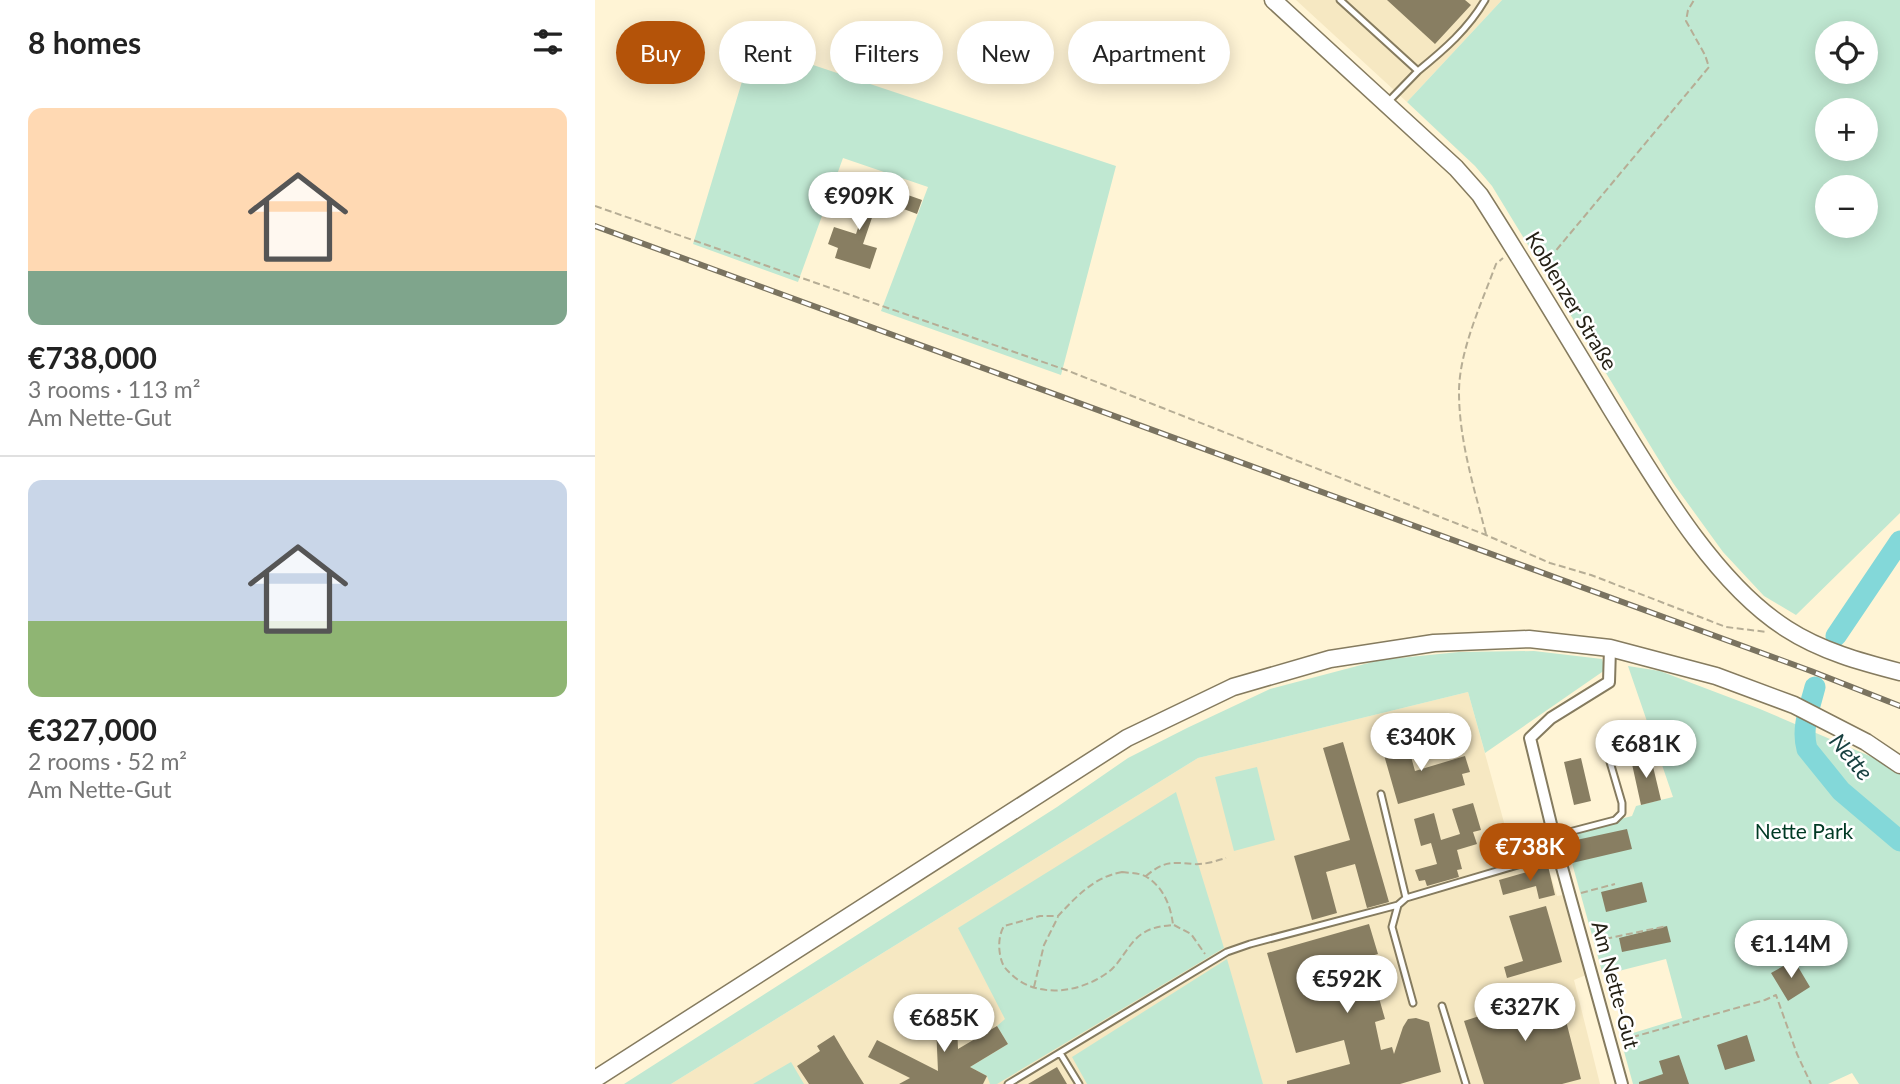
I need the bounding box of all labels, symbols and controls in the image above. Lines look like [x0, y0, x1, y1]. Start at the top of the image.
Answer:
chip: Buy [616, 21, 705, 84]
chip: Rent [719, 21, 816, 84]
chip: Filters [830, 21, 943, 84]
chip: New [957, 21, 1054, 84]
chip: Apartment [1068, 21, 1230, 84]
map controls [1815, 21, 1878, 238]
button: locate [1815, 21, 1878, 84]
icon: filters [529, 23, 567, 61]
text: 8 homes [28, 24, 141, 60]
button: + [1815, 98, 1878, 161]
icon: home [235, 154, 361, 280]
pin: €909K [810, 173, 908, 232]
button: − [1815, 175, 1878, 238]
text: €909K [824, 181, 894, 209]
street label: Koblenzer Straße [1521, 226, 1623, 374]
text: €738,000 [28, 339, 157, 375]
text: 3 rooms · 113 m² [28, 375, 200, 403]
text: Am Nette-Gut [28, 403, 172, 431]
icon: home [235, 526, 361, 652]
text: €327,000 [28, 711, 157, 747]
pin: €340K [1372, 714, 1470, 773]
pin: €681K [1597, 720, 1695, 780]
text: €340K [1386, 722, 1456, 750]
water label: Nette [1824, 727, 1879, 786]
text: €681K [1611, 729, 1681, 757]
text: 2 rooms · 52 m² [28, 747, 187, 775]
text: Am Nette-Gut [28, 775, 172, 803]
park label: Nette Park [1755, 818, 1854, 843]
pin: €738K [1481, 824, 1579, 883]
text: €738K [1495, 832, 1565, 860]
street label: Am Nette-Gut [1587, 918, 1646, 1052]
pin: €1.14M [1734, 920, 1848, 980]
text: €1.14M [1751, 929, 1831, 957]
pin: €592K [1298, 956, 1396, 1015]
text: €592K [1312, 964, 1382, 992]
pin: €327K [1476, 984, 1574, 1043]
text: €327K [1490, 992, 1560, 1020]
pin: €685K [895, 995, 993, 1054]
text: €685K [909, 1003, 979, 1031]

